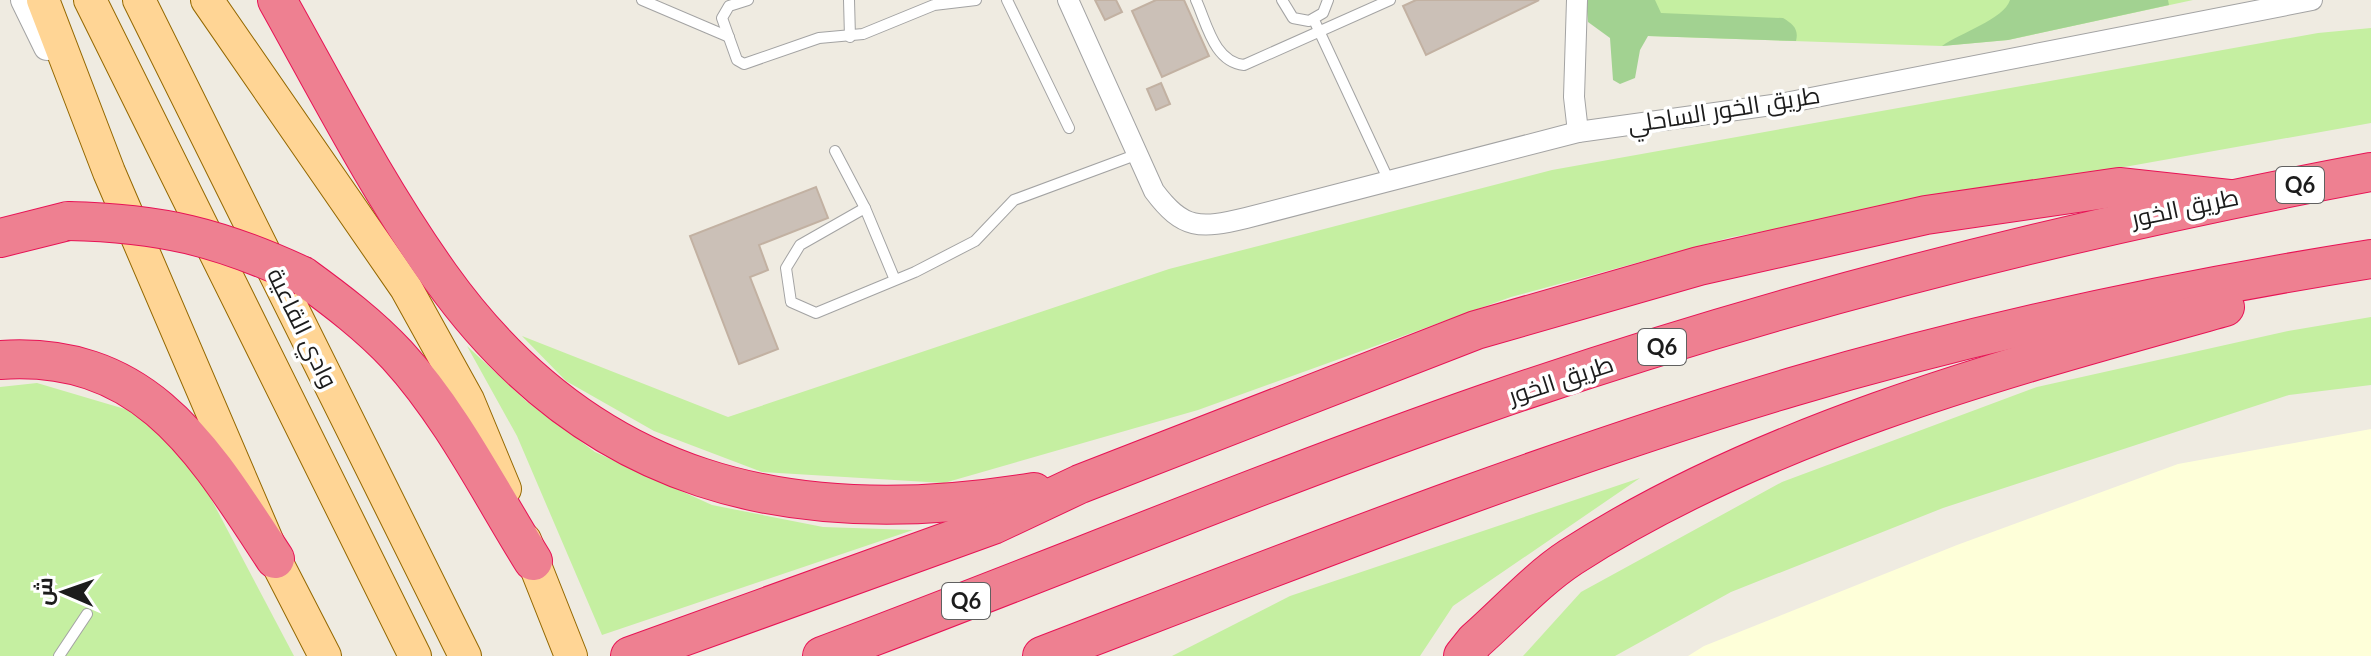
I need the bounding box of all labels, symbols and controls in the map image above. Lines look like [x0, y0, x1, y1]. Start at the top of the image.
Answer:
street label: طريق الخور الساحلي [1626, 79, 1823, 144]
road number: Q6 [2276, 167, 2324, 203]
street label: طريق الخور [2127, 181, 2241, 234]
street label: وادي القاعية [257, 263, 345, 394]
road number: Q6 [1638, 329, 1686, 365]
street label: طريق الخور [1502, 348, 1617, 412]
north arrow [24, 552, 104, 632]
text: ش [30, 577, 58, 606]
road number: Q6 [942, 583, 990, 619]

